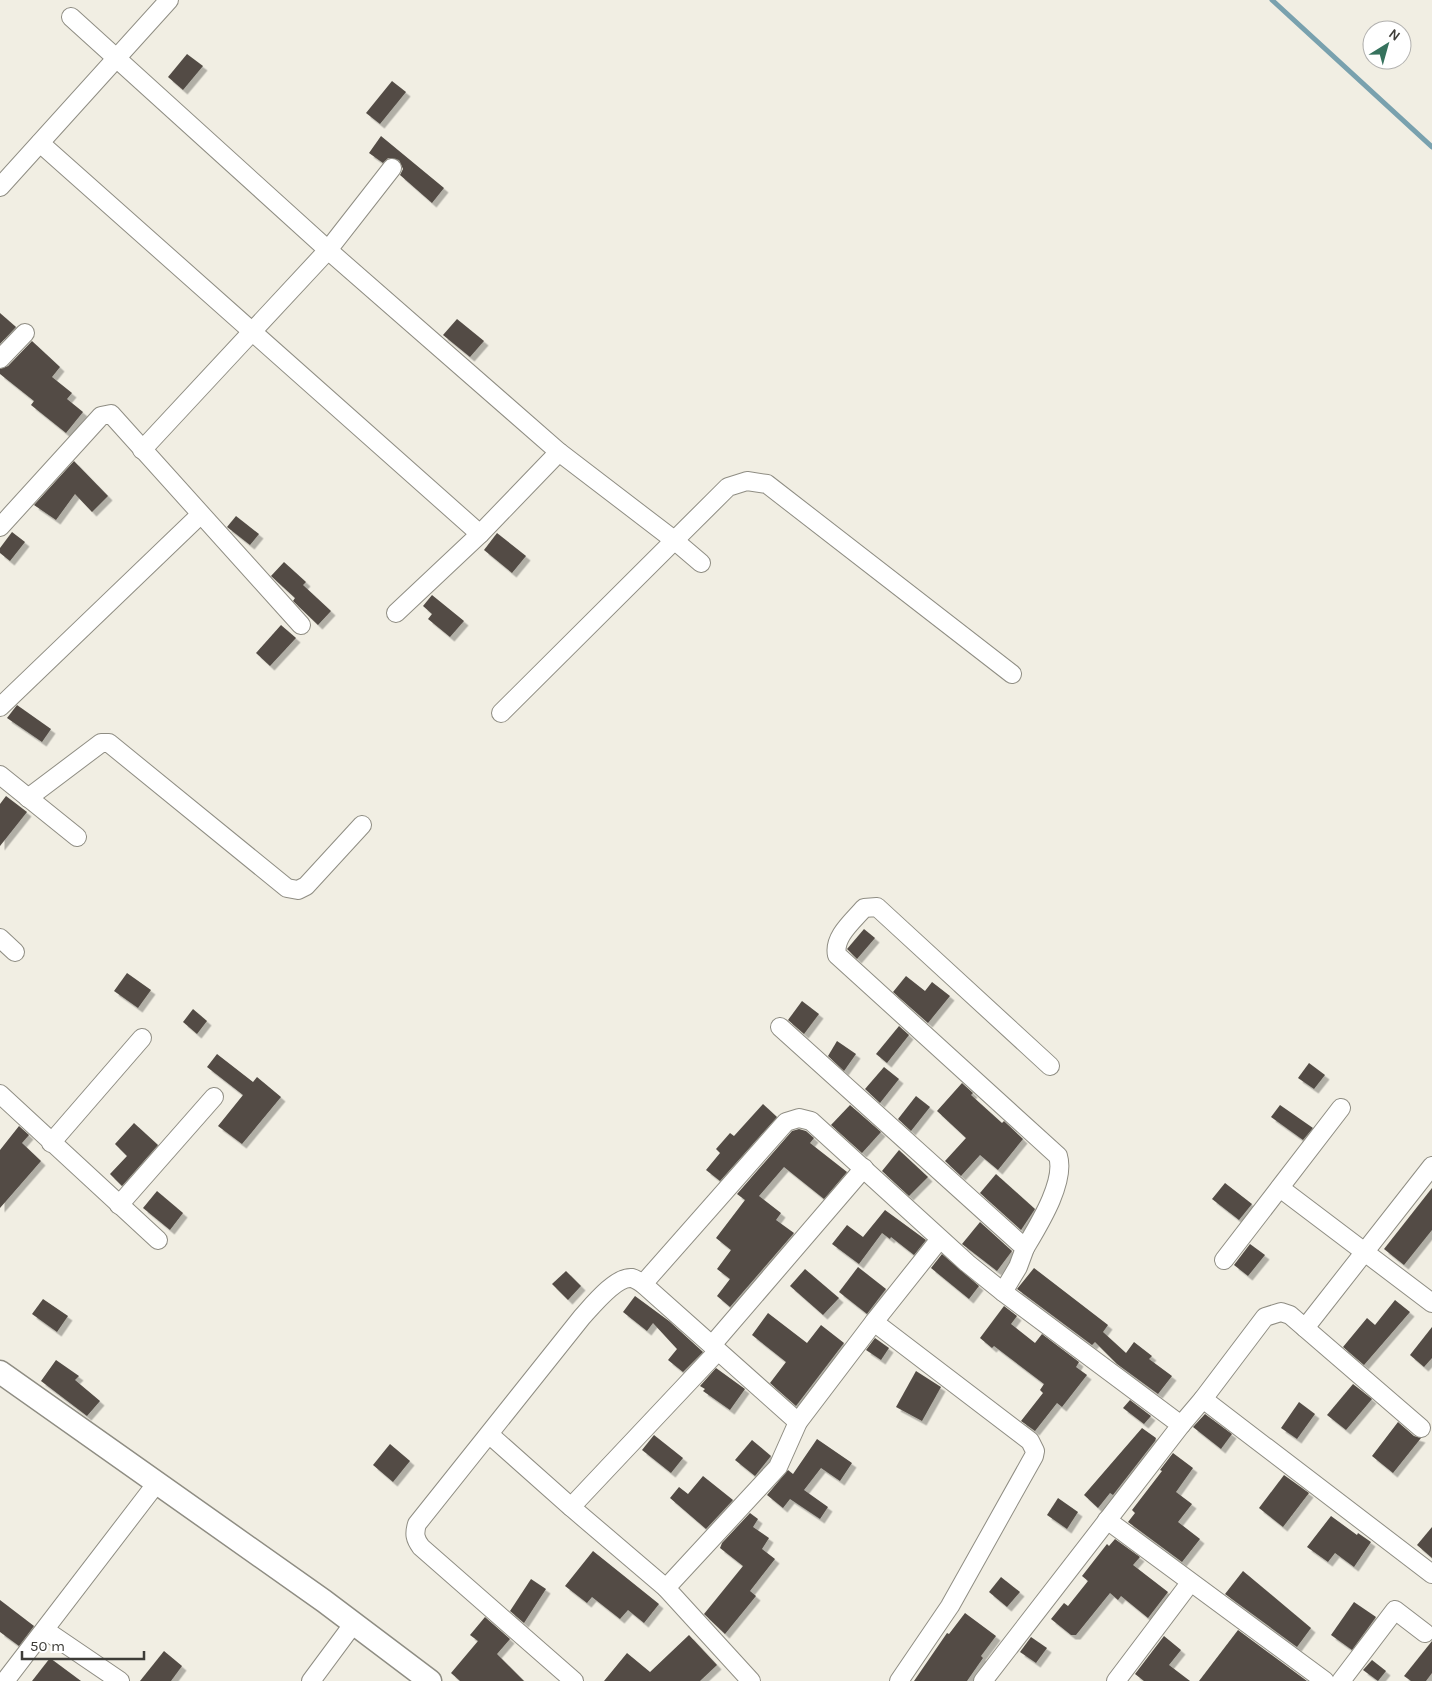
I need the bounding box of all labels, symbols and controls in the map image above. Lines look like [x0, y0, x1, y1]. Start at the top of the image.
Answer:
north arrow [1362, 20, 1412, 70]
text: N [1385, 25, 1404, 45]
scale bar [22, 1628, 145, 1660]
text: 50 m [30, 1637, 65, 1655]

